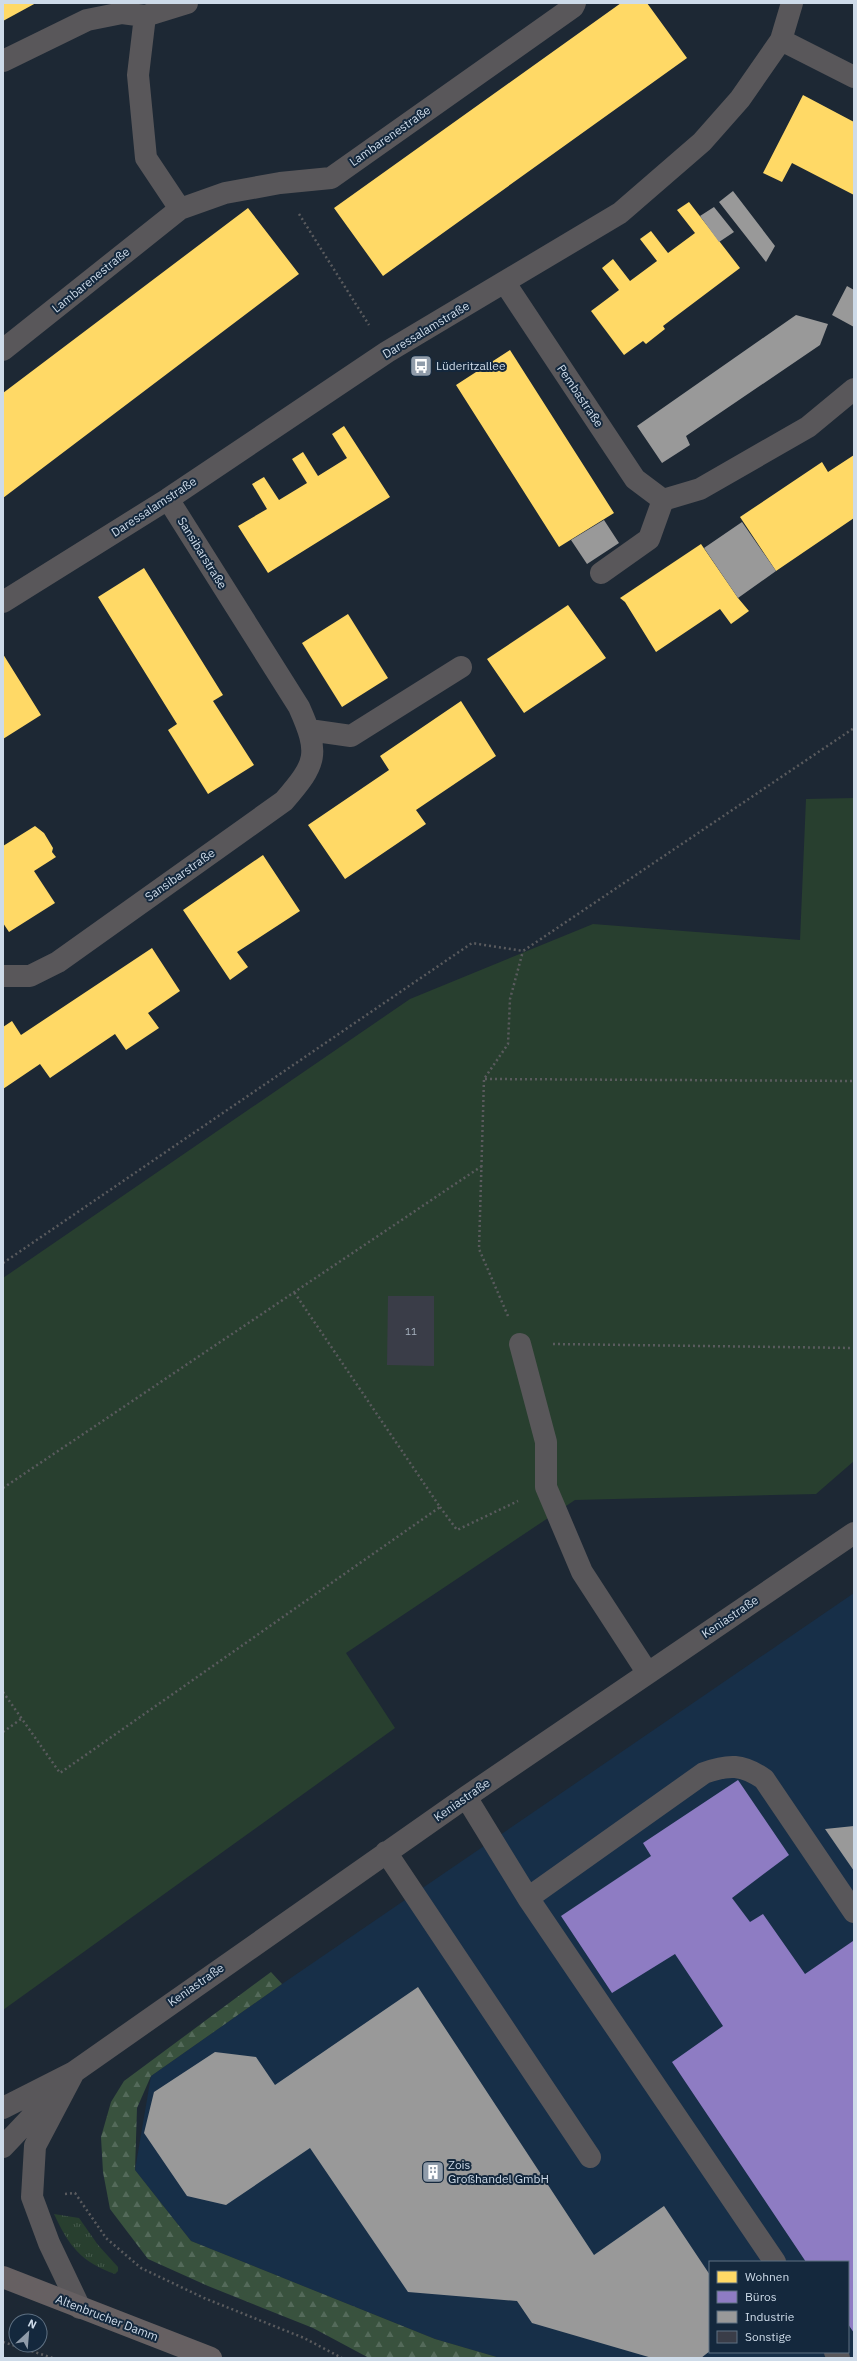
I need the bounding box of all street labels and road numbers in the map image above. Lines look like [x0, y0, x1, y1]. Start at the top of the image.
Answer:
street label: Lambarenestraße [346, 102, 434, 169]
street label: Lambarenestraße [49, 243, 133, 316]
street label: Daressalamstraße [380, 298, 472, 361]
street label: Pembastraße [554, 361, 607, 430]
street label: Daressalamstraße [108, 473, 199, 540]
street label: Sansibarstraße [174, 514, 231, 592]
street label: Sansibarstraße [142, 845, 218, 904]
street label: Keniastraße [699, 1592, 761, 1641]
street label: Keniastraße [431, 1775, 493, 1824]
street label: Keniastraße [165, 1960, 227, 2009]
street label: Altenbrucher Damm [54, 2291, 161, 2344]

